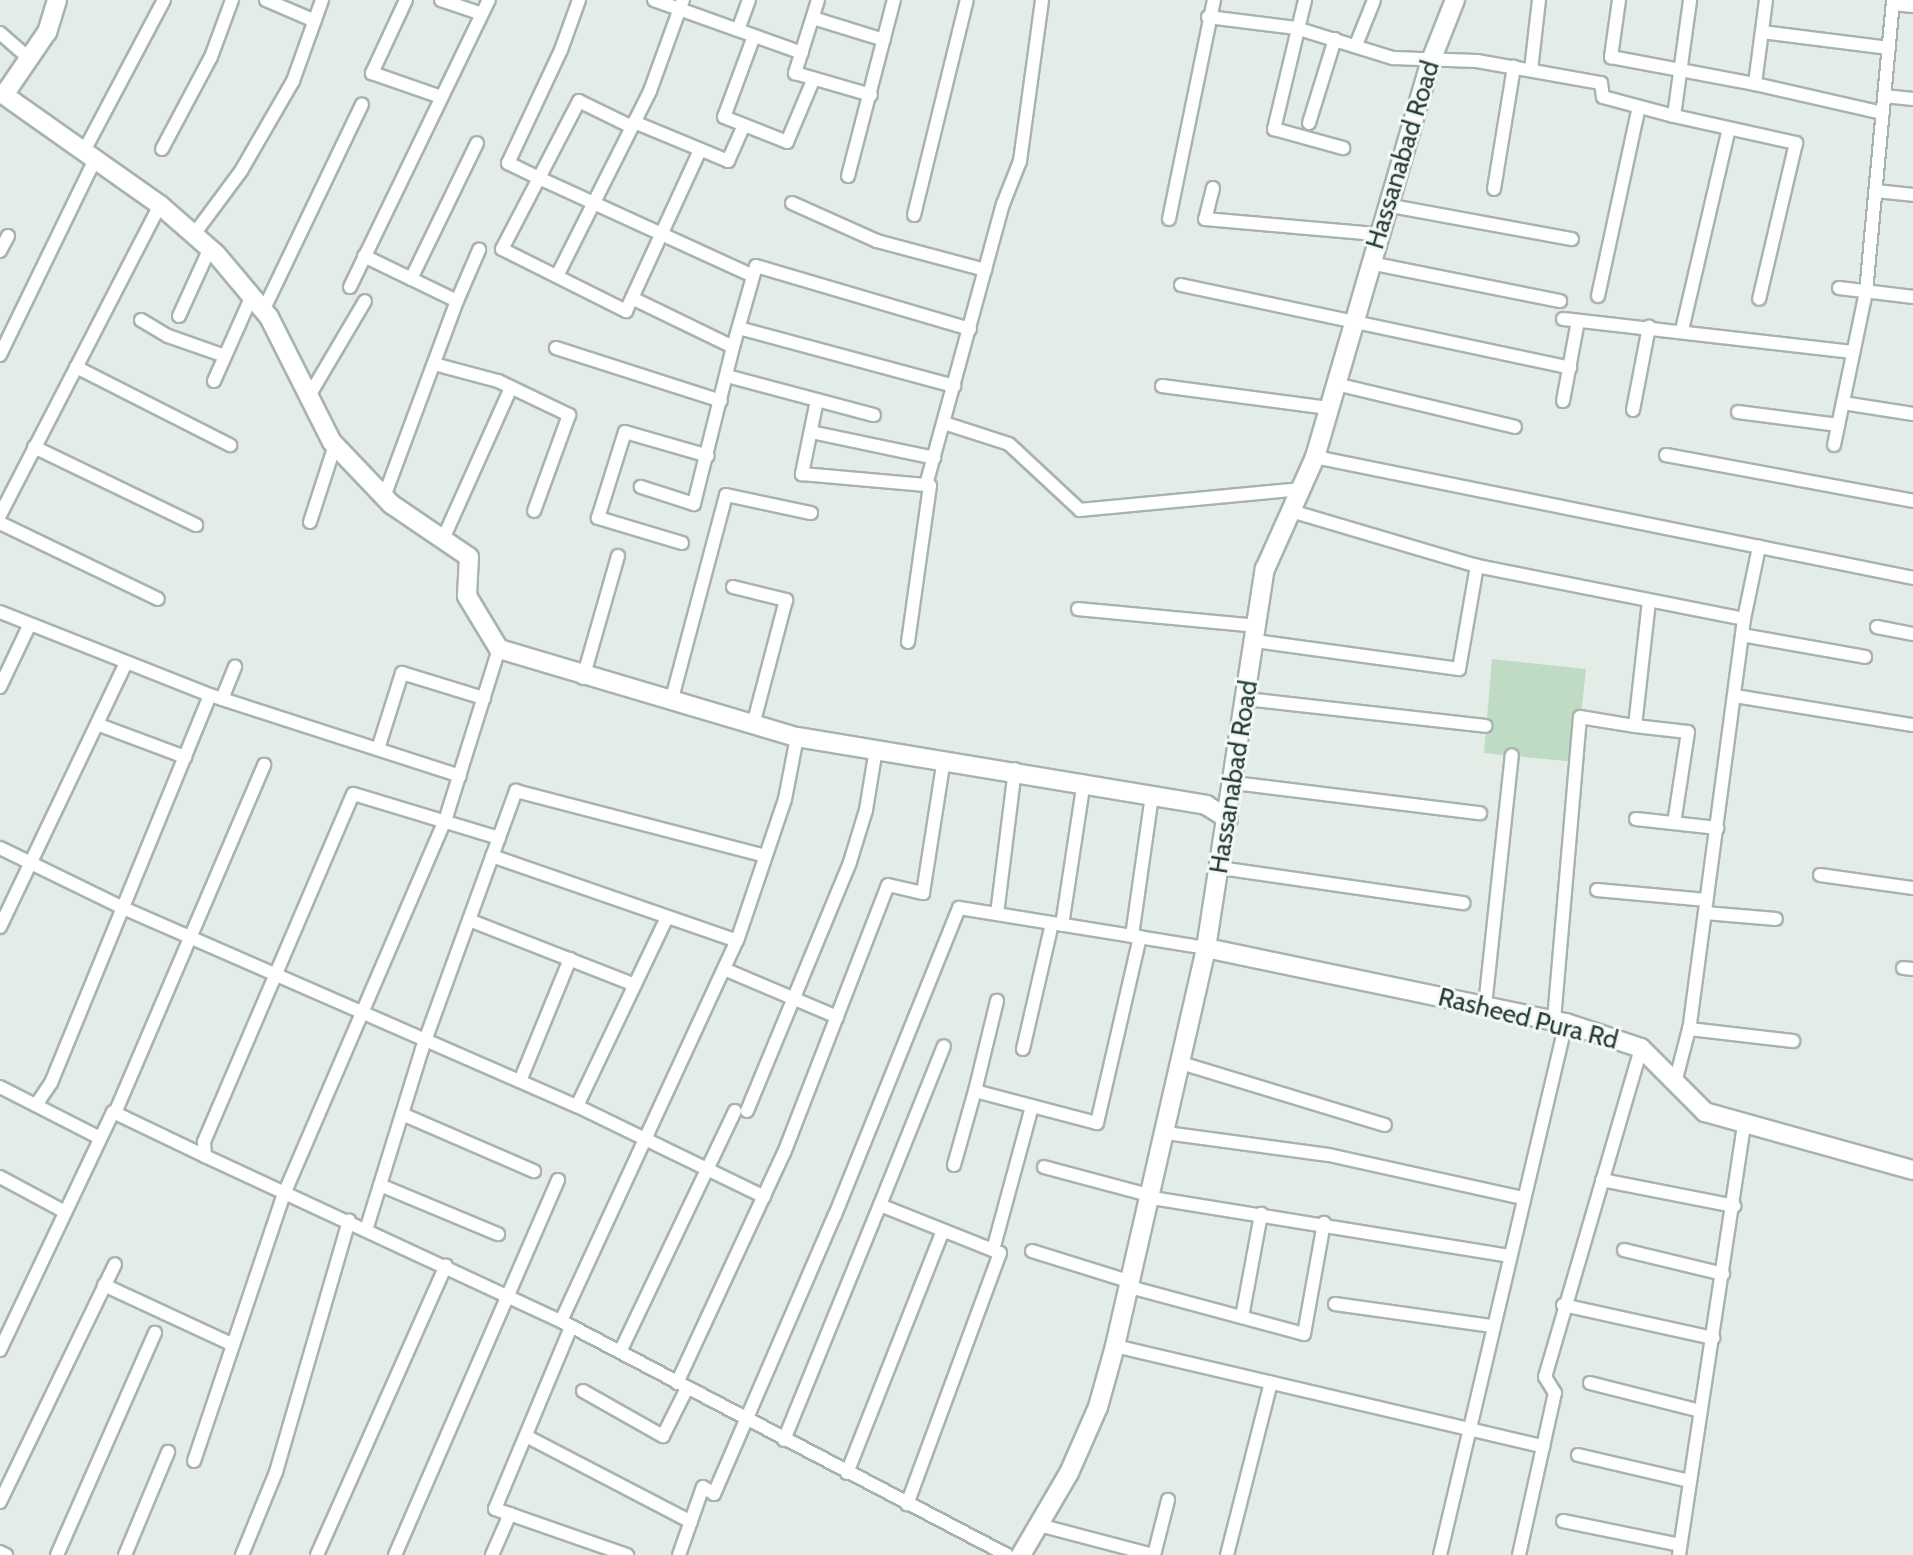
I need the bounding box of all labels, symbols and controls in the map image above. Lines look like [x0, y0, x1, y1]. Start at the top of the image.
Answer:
street label: Hassanabad Road [1360, 57, 1446, 253]
street label: Hassanabad Road [1203, 678, 1265, 876]
street label: Rasheed Pura Rd [1435, 982, 1621, 1056]

